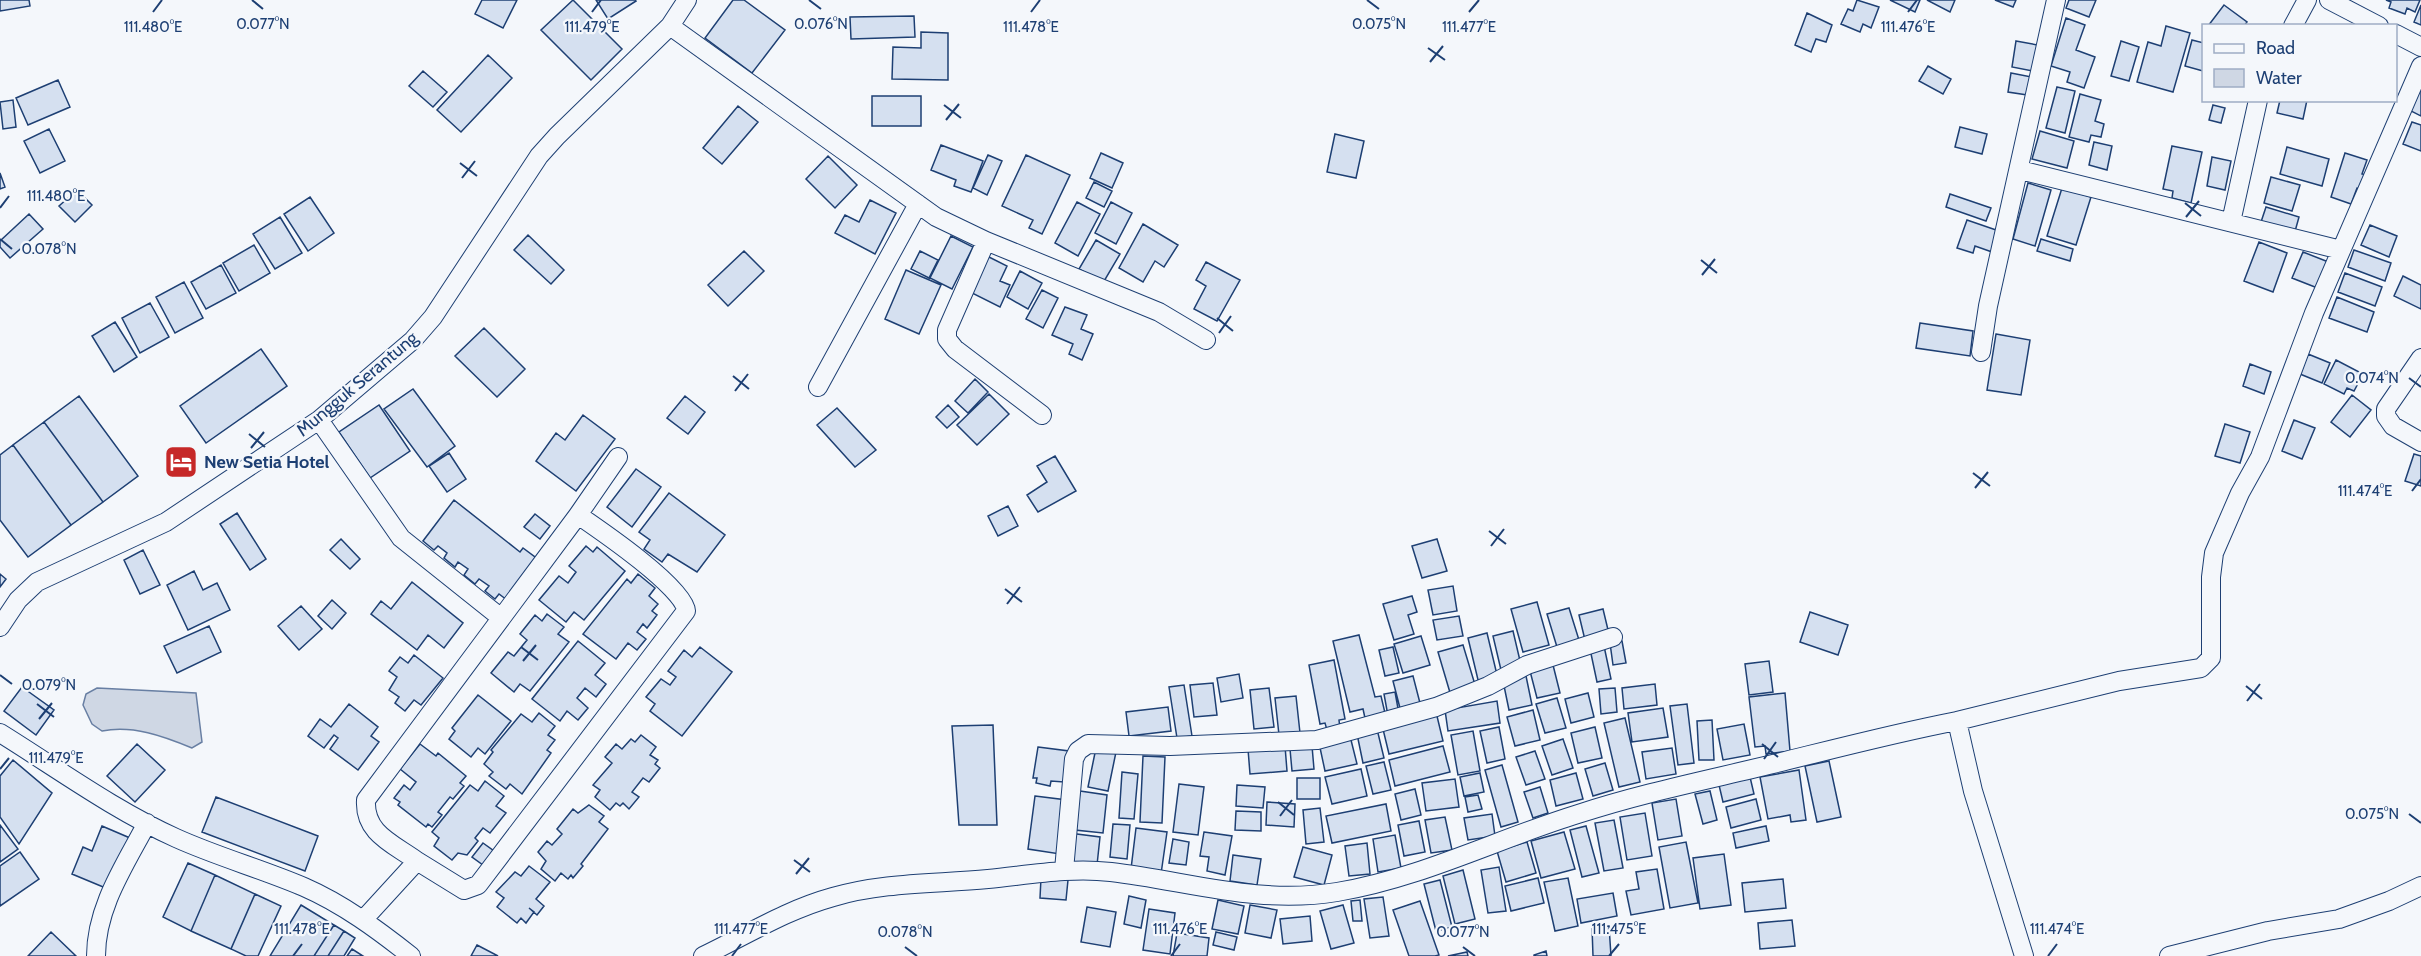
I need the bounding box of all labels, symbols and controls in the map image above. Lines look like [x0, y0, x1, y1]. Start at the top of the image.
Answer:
text: 0.077°N [236, 15, 290, 33]
text: 0.076°N [794, 15, 848, 33]
text: 0.075°N [1352, 15, 1406, 33]
text: 111.480°E [124, 18, 182, 36]
text: 111.479°E [564, 18, 620, 36]
text: 111.478°E [1003, 18, 1059, 36]
text: 111.477°E [1442, 18, 1496, 36]
text: 111.476°E [1881, 18, 1935, 36]
legend [2202, 24, 2397, 102]
text: Road [2256, 37, 2295, 59]
text: Water [2256, 67, 2302, 89]
text: 111.480°E [27, 187, 85, 205]
text: 0.078°N [22, 240, 76, 258]
street label: Mungguk Serantung [292, 326, 423, 441]
text: 0.074°N [2345, 369, 2399, 387]
hotel icon: New Setia Hotel [163, 444, 199, 480]
place label: New Setia Hotel [204, 451, 330, 473]
text: 111.474°E [2338, 482, 2392, 500]
text: 0.079°N [22, 676, 76, 694]
text: 111.479°E [28, 749, 84, 767]
text: 0.075°N [2345, 805, 2399, 823]
text: 111.478°E [274, 920, 330, 938]
text: 111.477°E [714, 920, 768, 938]
text: 111.476°E [1153, 920, 1207, 938]
text: 111.475°E [1592, 920, 1646, 938]
text: 111.474°E [2030, 920, 2084, 938]
text: 0.078°N [878, 923, 932, 941]
text: 0.077°N [1436, 923, 1490, 941]

